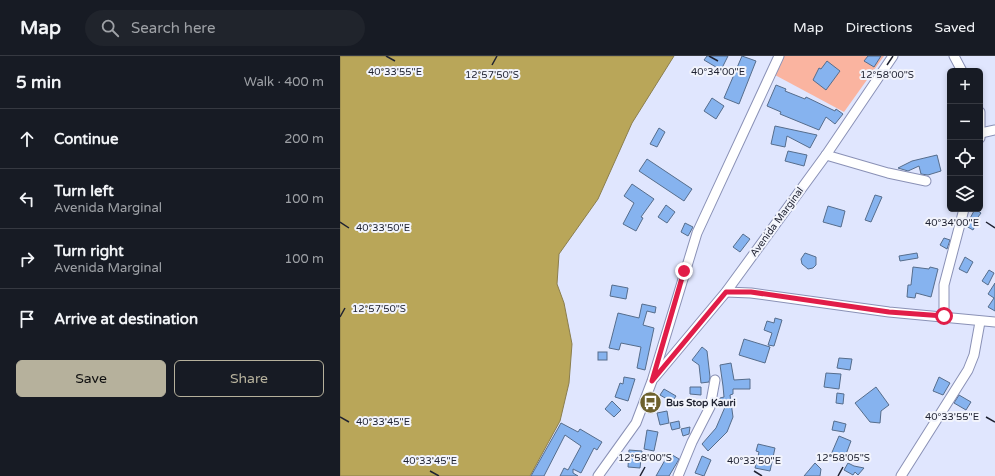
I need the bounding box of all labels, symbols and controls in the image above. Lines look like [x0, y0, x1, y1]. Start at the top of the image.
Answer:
search box [85, 10, 365, 46]
text: Map [20, 17, 61, 39]
icon: search [99, 17, 121, 39]
text: Search here [131, 19, 215, 37]
text: Map [793, 19, 824, 36]
text: Directions [846, 19, 913, 36]
text: Saved [935, 19, 975, 36]
text: 40°33'55"E [368, 66, 422, 78]
text: 40°34'00"E [691, 66, 745, 78]
map controls [947, 68, 983, 212]
button: + [947, 68, 983, 104]
text: 12°57'50"S [465, 69, 519, 81]
text: 12°58'00"S [860, 69, 914, 81]
text: 5 min [16, 72, 61, 93]
text: Walk · 400 m [244, 74, 324, 90]
button: − [947, 104, 983, 140]
icon: ahead [16, 128, 38, 150]
text: Continue [54, 130, 118, 148]
text: 200 m [284, 131, 324, 147]
button: locate [947, 140, 983, 176]
button: layers [947, 176, 983, 212]
text: Turn left [54, 182, 114, 200]
street label: Avenida Marginal [748, 185, 806, 259]
icon: left [16, 188, 38, 210]
text: 100 m [284, 191, 324, 207]
text: Avenida Marginal [54, 200, 162, 216]
text: 40°34'00"E [925, 217, 979, 229]
text: 40°33'50"E [356, 222, 410, 234]
text: Turn right [54, 242, 124, 260]
icon: right [16, 248, 38, 270]
text: 100 m [284, 251, 324, 267]
text: Avenida Marginal [54, 260, 162, 276]
route end [675, 262, 693, 280]
text: 12°57'50"S [352, 303, 406, 315]
route start [935, 307, 953, 325]
icon: arrive [16, 308, 38, 330]
text: Arrive at destination [54, 310, 198, 328]
button: Save [16, 360, 166, 397]
button: Share [174, 360, 324, 397]
bus stop icon: Bus Stop Kauri [637, 390, 663, 416]
place label: Bus Stop Kauri [666, 397, 736, 409]
text: 40°33'55"E [925, 411, 979, 423]
text: 40°33'45"E [356, 416, 410, 428]
text: 12°58'00"S [618, 452, 672, 464]
text: 12°58'05"S [816, 452, 870, 464]
text: 40°33'45"E [403, 455, 457, 467]
text: 40°33'50"E [727, 455, 781, 467]

